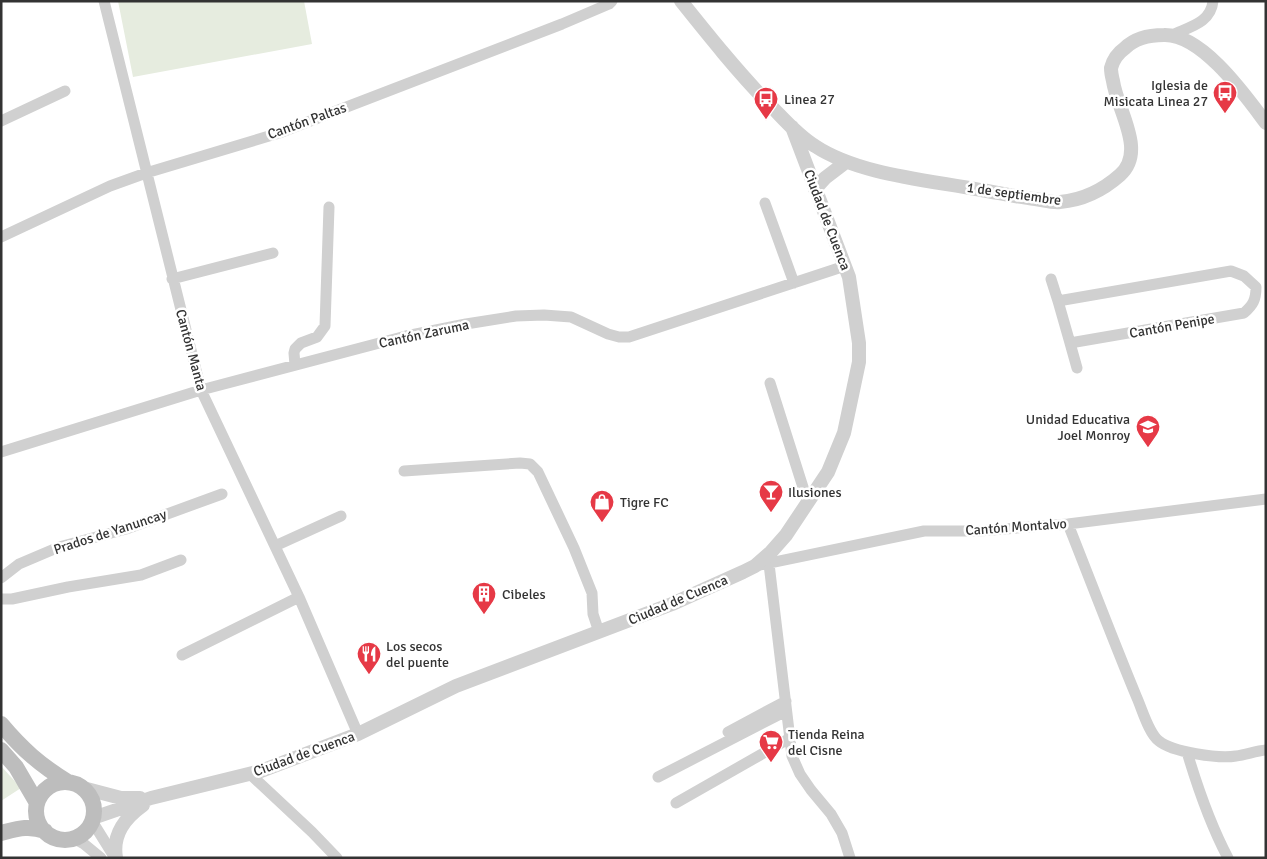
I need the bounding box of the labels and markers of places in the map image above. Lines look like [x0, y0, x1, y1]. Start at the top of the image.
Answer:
place label: Iglesia de Misicata Linea 27 [1104, 77, 1208, 110]
bus stop icon: Iglesia de Misicata Linea 27 [1212, 80, 1238, 114]
bus stop icon: Linea 27 [753, 86, 779, 120]
place label: Linea 27 [784, 91, 835, 108]
place label: Unidad Educativa Joel Monroy [1026, 411, 1130, 444]
school or university icon: Unidad Educativa Joel Monroy [1135, 414, 1161, 448]
bar icon: Ilusiones [758, 479, 784, 513]
place label: Ilusiones [788, 484, 842, 501]
shop icon: Tigre FC [589, 489, 615, 523]
place label: Tigre FC [620, 494, 669, 511]
building icon: Cibeles [471, 581, 497, 615]
place label: Cibeles [502, 586, 546, 603]
place label: Los secos del puente [386, 638, 449, 671]
restaurant icon: Los secos del puente [356, 641, 382, 675]
place label: Tienda Reina del Cisne [788, 726, 865, 759]
supermarket icon: Tienda Reina del Cisne [758, 729, 784, 763]

